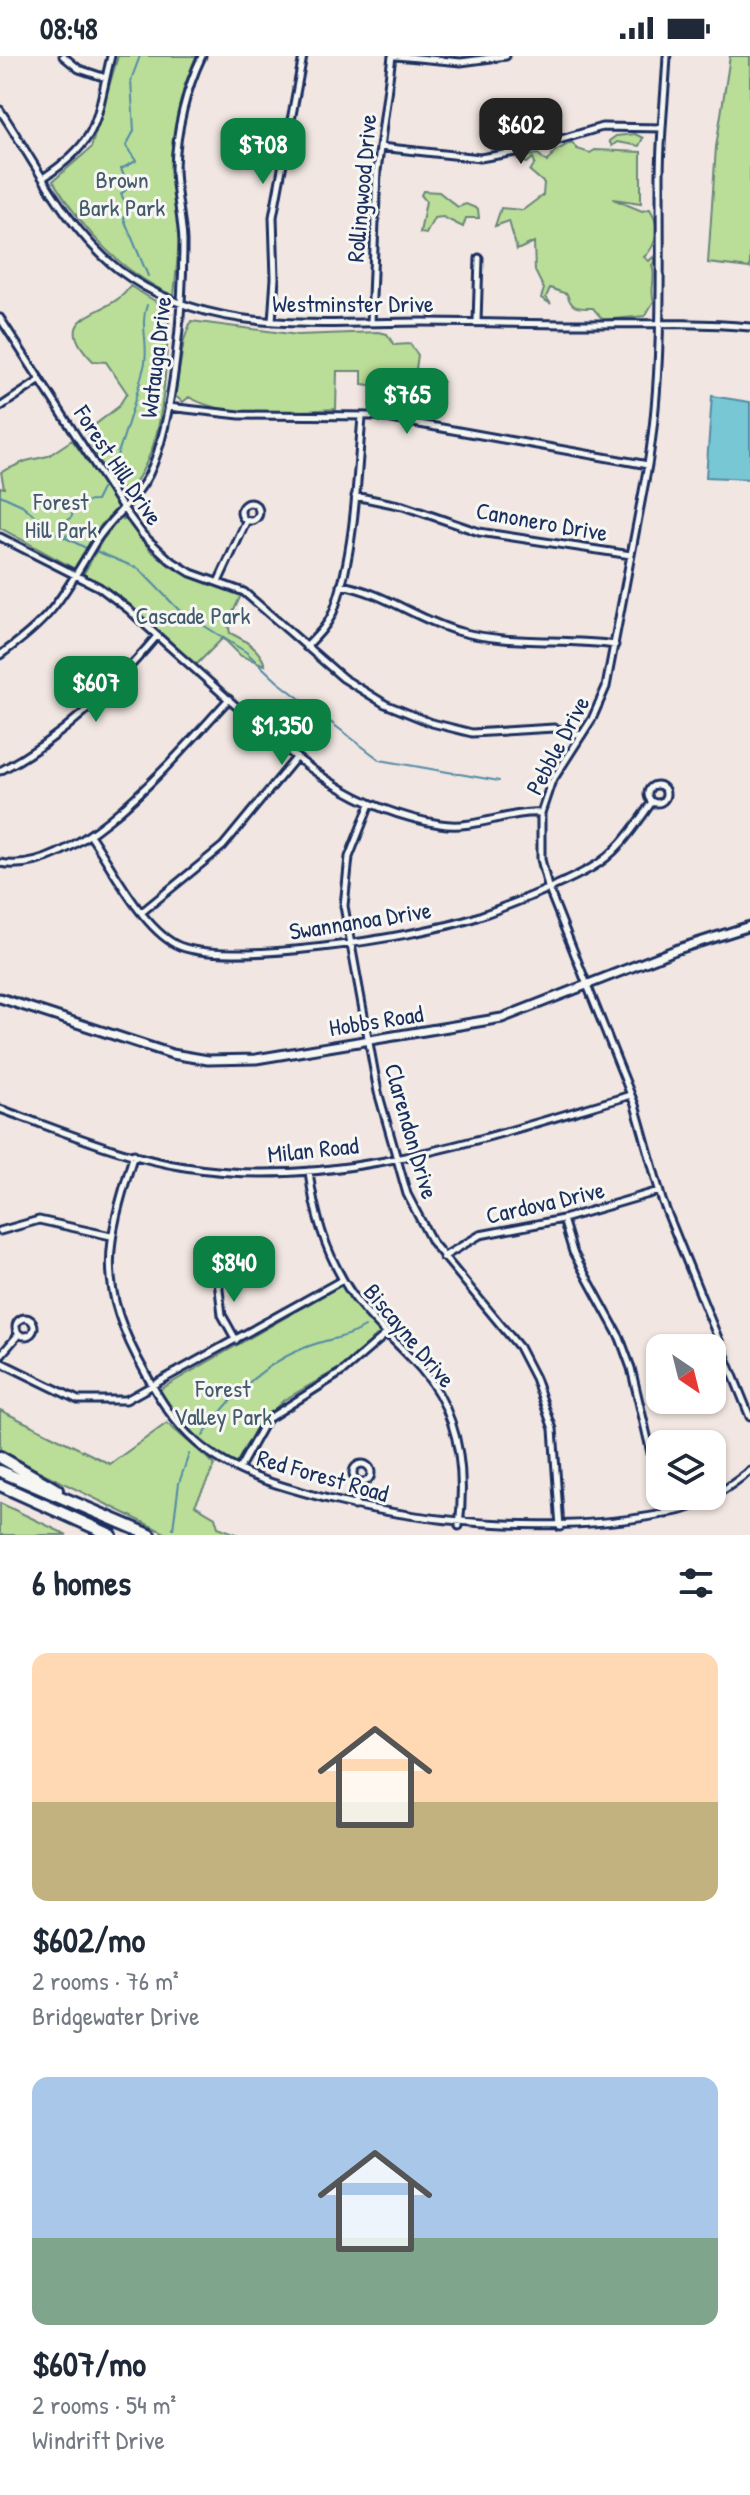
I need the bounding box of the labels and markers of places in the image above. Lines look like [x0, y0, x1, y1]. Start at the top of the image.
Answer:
pin: $602 [474, 98, 568, 166]
pin: $708 [216, 118, 310, 186]
pin: $765 [360, 368, 454, 436]
pin: $607 [49, 656, 143, 724]
pin: $1,350 [217, 699, 347, 767]
pin: $840 [187, 1236, 281, 1304]

